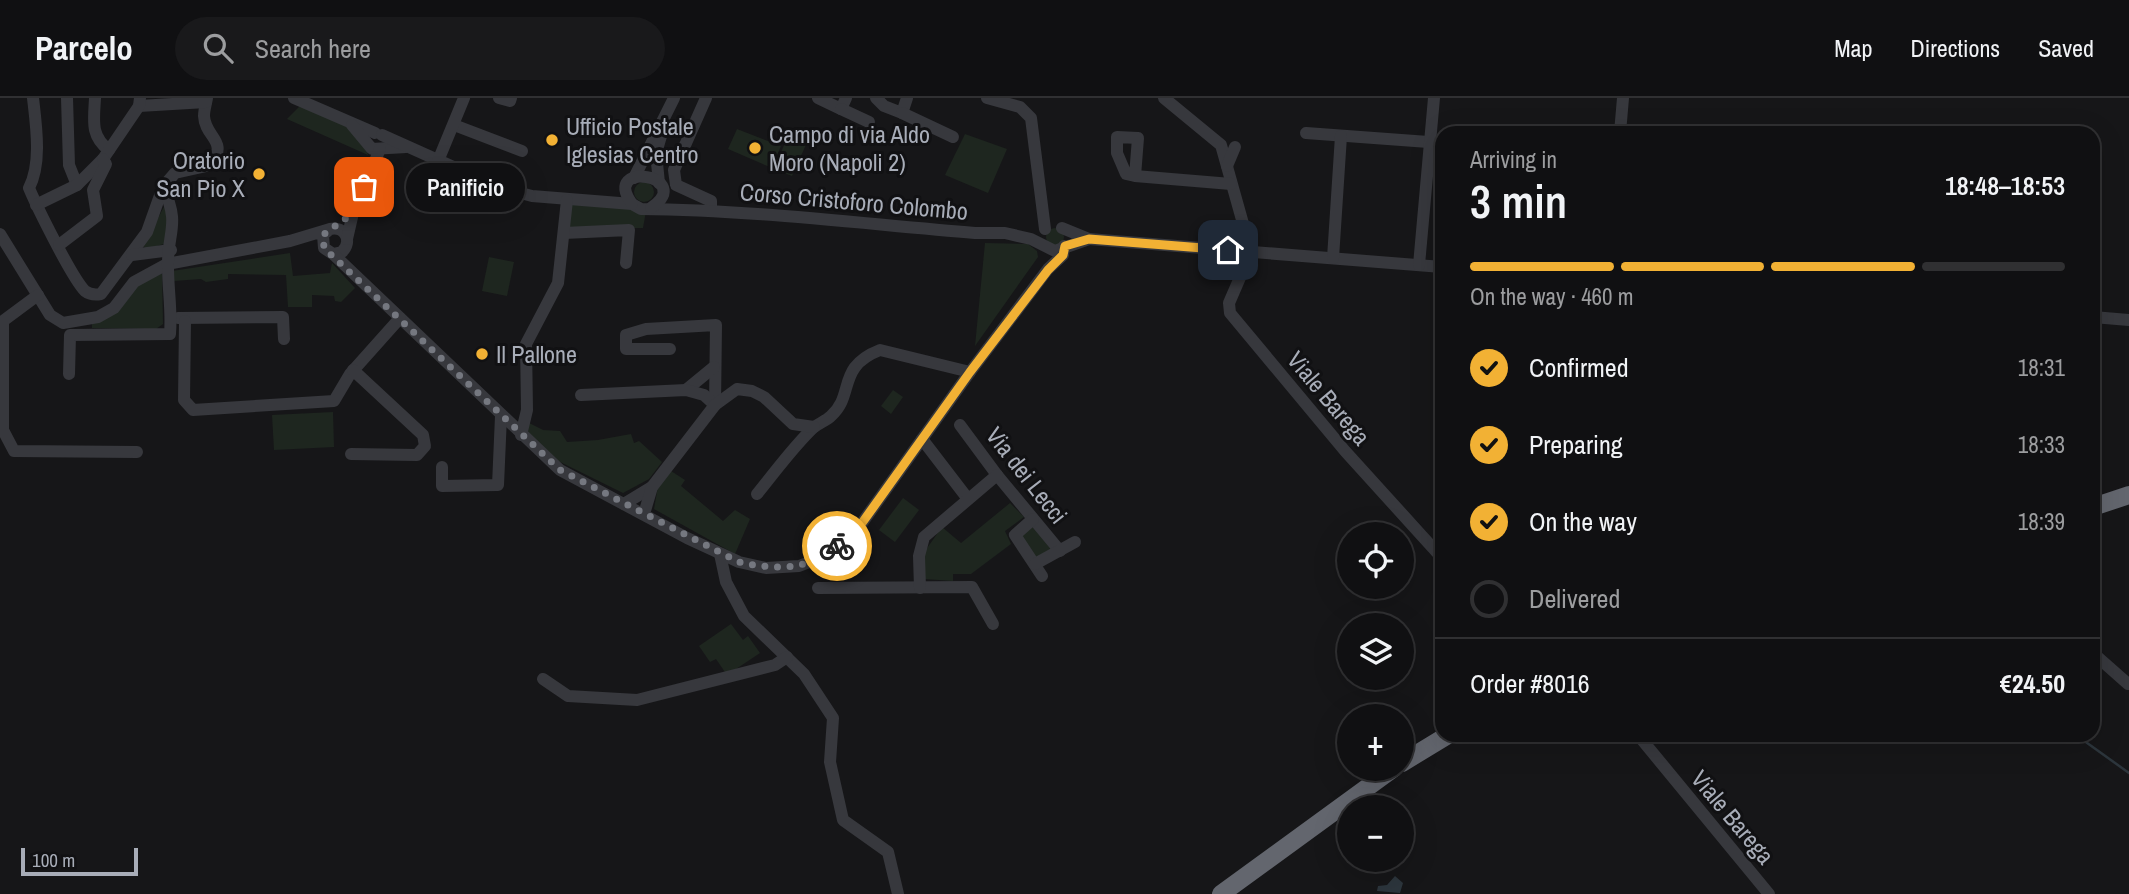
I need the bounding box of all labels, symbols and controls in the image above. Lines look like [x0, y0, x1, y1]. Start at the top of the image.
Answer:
search box [175, 17, 665, 80]
text: Parcelo [35, 26, 133, 70]
icon: search [199, 29, 237, 67]
text: Search here [255, 31, 371, 66]
text: Map [1834, 32, 1872, 64]
text: Directions [1910, 32, 2000, 64]
text: Saved [2038, 32, 2094, 64]
place label: Ufficio Postale Iglesias Centro [566, 110, 698, 170]
place label: Campo di via Aldo Moro (Napoli 2) [769, 118, 930, 178]
marker: Ufficio Postale Iglesias Centro [544, 132, 560, 148]
marker: Campo di via Aldo Moro (Napoli 2) [747, 140, 763, 156]
place label: Oratorio San Pio X [156, 144, 246, 204]
text: Arriving in [1470, 144, 1557, 175]
pin [334, 157, 394, 217]
callout: Panificio [406, 162, 525, 212]
marker: Oratorio San Pio X [251, 166, 267, 182]
icon: bag [345, 168, 383, 206]
text: 18:48–18:53 [1945, 168, 2065, 203]
text: 3 min [1470, 170, 1567, 232]
text: Panificio [427, 172, 504, 203]
street label: Corso Cristoforo Colombo [739, 175, 969, 227]
pin [1198, 220, 1258, 280]
icon: home [1209, 231, 1247, 269]
text: On the way · 460 m [1470, 281, 1634, 312]
place label: Il Pallone [496, 338, 577, 370]
street label: Viale Barega [1280, 344, 1378, 452]
marker: Il Pallone [474, 346, 490, 362]
icon: check [1470, 349, 1508, 387]
text: Confirmed [1529, 350, 1629, 385]
text: 18:31 [2018, 352, 2065, 383]
street label: Via dei Lecci [979, 420, 1075, 530]
icon: check [1470, 426, 1508, 464]
text: Preparing [1529, 427, 1623, 462]
text: 18:33 [2018, 429, 2065, 460]
icon: check [1470, 503, 1508, 541]
text: On the way [1529, 504, 1637, 539]
text: 18:39 [2018, 506, 2065, 537]
courier [802, 511, 872, 581]
map controls [1337, 522, 1414, 872]
button: locate [1337, 522, 1414, 599]
icon: bike [818, 527, 856, 565]
text: Delivered [1529, 581, 1620, 616]
button: layers [1337, 613, 1414, 690]
text: Order #8016 [1470, 666, 1590, 701]
text: €24.50 [2000, 666, 2065, 701]
button: + [1337, 704, 1414, 781]
street label: Viale Barega [1684, 763, 1782, 871]
button: − [1337, 795, 1414, 872]
scale bar [21, 845, 138, 877]
text: 100 m [32, 847, 75, 873]

